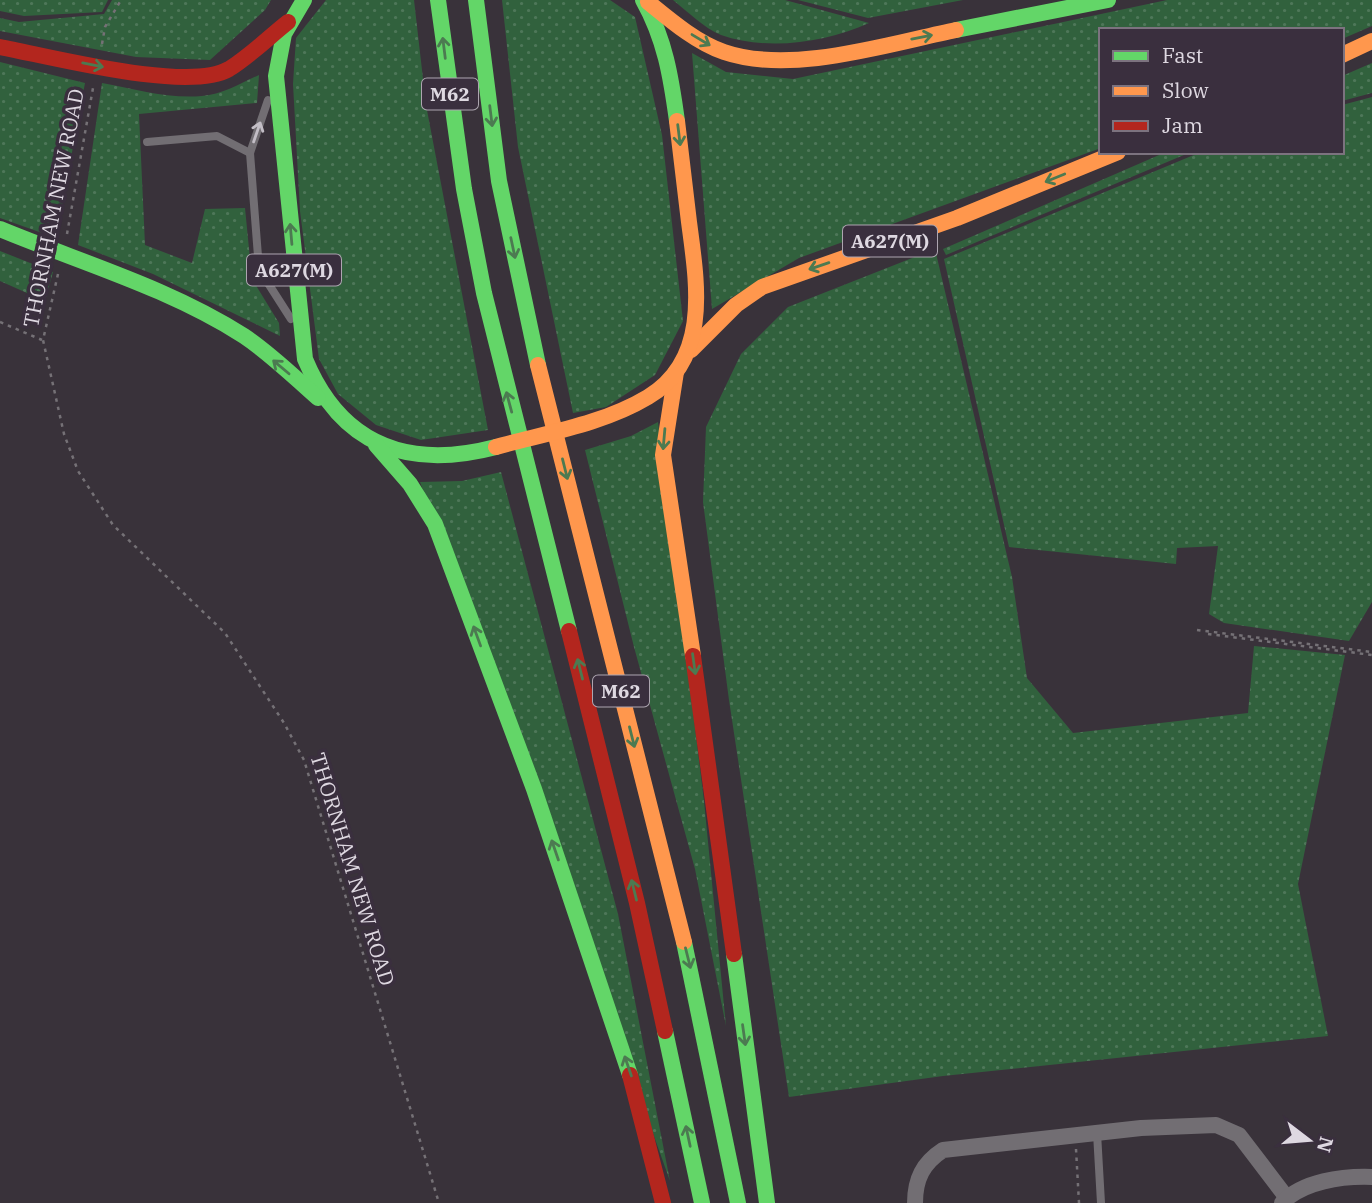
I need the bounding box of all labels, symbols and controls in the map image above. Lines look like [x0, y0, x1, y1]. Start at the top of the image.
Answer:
legend [1099, 28, 1344, 154]
one-way arrow [910, 30, 933, 44]
one-way arrow [691, 33, 711, 47]
one-way arrow [437, 38, 450, 60]
text: Fast [1162, 41, 1203, 69]
one-way arrow [81, 58, 103, 72]
text: Slow [1162, 76, 1209, 104]
road number: M62 [422, 78, 478, 110]
street label: THORNHAM NEW ROAD [16, 86, 90, 330]
one-way arrow [484, 104, 497, 127]
text: Jam [1162, 111, 1203, 139]
one-way arrow [252, 121, 264, 143]
one-way arrow [673, 124, 686, 146]
one-way arrow [1045, 172, 1066, 185]
one-way arrow [284, 223, 297, 246]
road number: A627(M) [843, 226, 937, 256]
one-way arrow [506, 236, 520, 259]
road number: A627(M) [247, 254, 341, 286]
one-way arrow [808, 260, 830, 273]
one-way arrow [273, 359, 291, 375]
one-way arrow [502, 391, 515, 414]
one-way arrow [657, 427, 670, 450]
one-way arrow [559, 457, 572, 480]
one-way arrow [470, 626, 482, 648]
one-way arrow [688, 652, 701, 675]
one-way arrow [573, 658, 586, 681]
road number: M62 [593, 676, 649, 706]
one-way arrow [626, 725, 639, 748]
street label: THORNHAM NEW ROAD [304, 749, 402, 989]
one-way arrow [548, 840, 560, 862]
one-way arrow [627, 879, 640, 902]
one-way arrow [682, 946, 695, 969]
one-way arrow [738, 1023, 751, 1046]
one-way arrow [621, 1055, 633, 1077]
north arrow [1274, 1105, 1344, 1175]
one-way arrow [681, 1125, 695, 1148]
text: N [1312, 1134, 1339, 1155]

